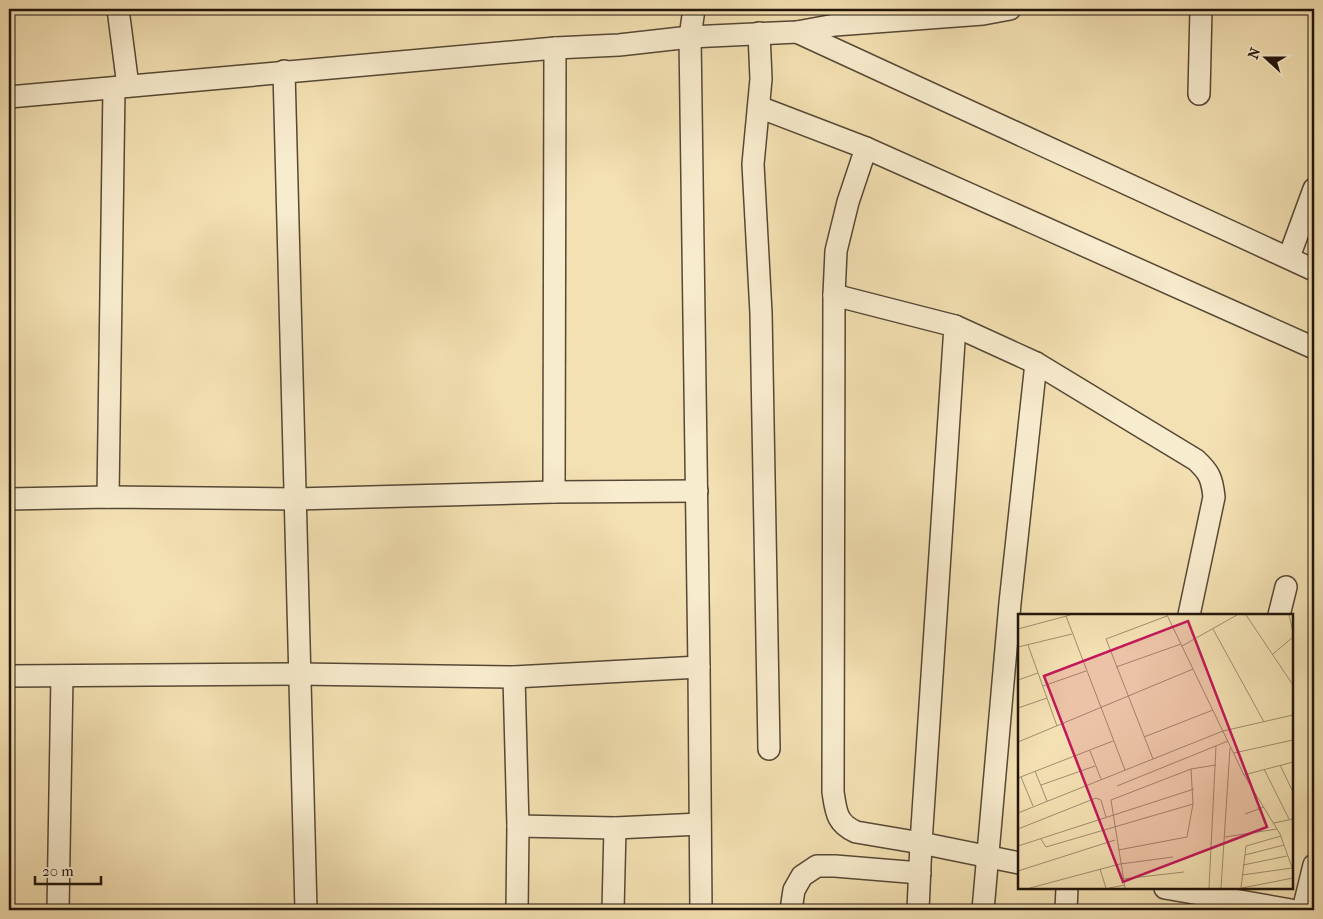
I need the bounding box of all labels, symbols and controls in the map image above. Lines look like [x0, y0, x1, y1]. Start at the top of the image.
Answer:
north arrow [1240, 32, 1290, 82]
text: N [1244, 45, 1264, 62]
inset map [1018, 614, 1293, 889]
scale bar [35, 854, 101, 886]
text: 20 m [42, 862, 74, 880]

